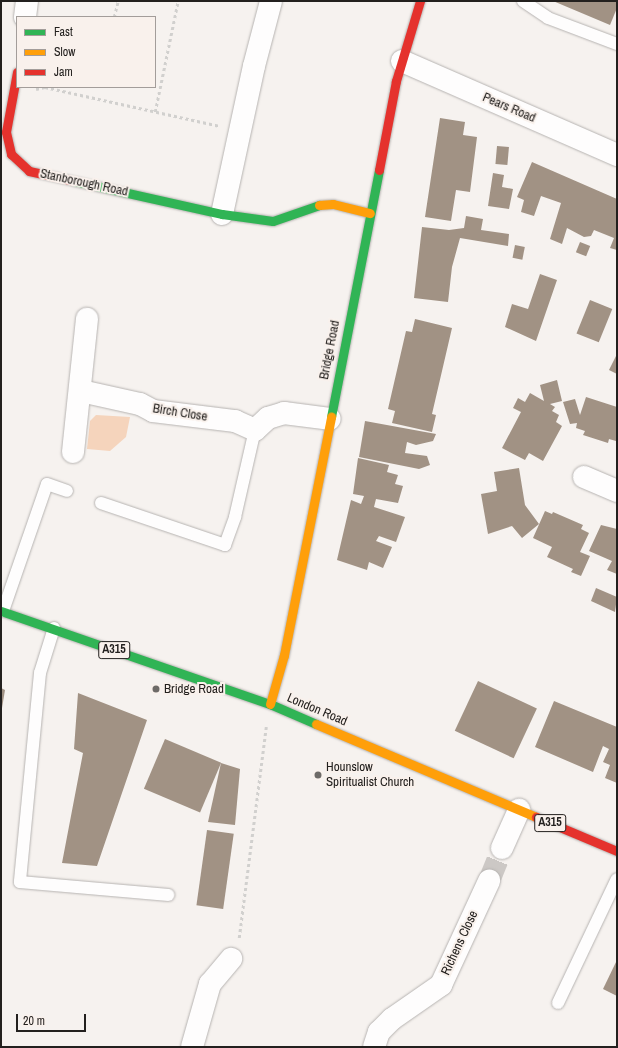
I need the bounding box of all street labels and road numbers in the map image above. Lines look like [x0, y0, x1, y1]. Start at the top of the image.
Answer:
street label: Pears Road [480, 90, 538, 126]
street label: Stanborough Road [39, 166, 129, 200]
street label: Bridge Road [317, 319, 343, 381]
street label: Birch Close [152, 401, 208, 425]
road number: A315 [98, 640, 130, 660]
street label: London Road [284, 690, 350, 730]
road number: A315 [534, 813, 566, 833]
street label: Richens Close [438, 908, 482, 978]

